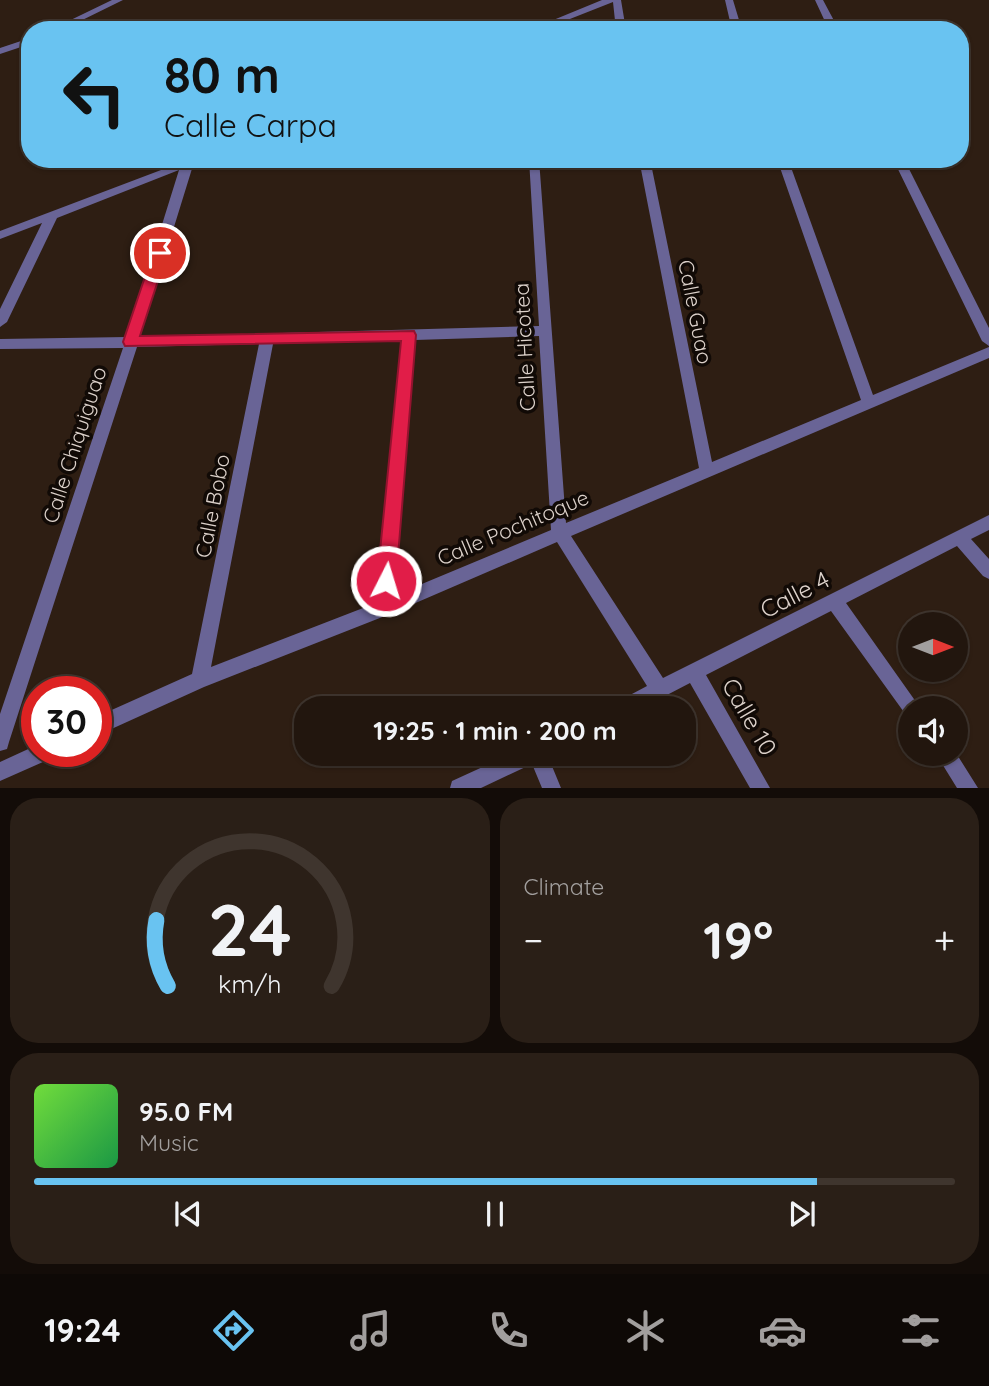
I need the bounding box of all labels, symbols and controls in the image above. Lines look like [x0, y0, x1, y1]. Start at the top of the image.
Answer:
text: 80 m [164, 44, 280, 105]
icon: left [49, 49, 140, 140]
text: Calle Carpa [164, 105, 337, 145]
pin [130, 223, 190, 283]
icon: arrive [141, 234, 179, 272]
street label: Calle Guao [673, 258, 719, 366]
street label: Calle Hicotea [508, 282, 540, 412]
street label: Calle Chiquiguao [36, 363, 112, 526]
street label: Calle Bobo [189, 452, 235, 560]
street label: Calle Pochitoque [433, 483, 592, 571]
position arrow [349, 544, 423, 618]
street label: Calle 4 [755, 564, 834, 624]
north arrow [898, 612, 968, 682]
map controls [898, 612, 968, 766]
street label: Calle 10 [716, 672, 784, 761]
speed limit sign: 30 [21, 676, 112, 767]
button: sound [898, 696, 968, 766]
text: 19:25 · 1 min · 200 m [373, 714, 617, 747]
text: Climate [524, 872, 604, 901]
text: 24 [208, 884, 292, 975]
text: 19° [703, 907, 774, 972]
text: − [524, 916, 543, 964]
text: + [934, 916, 955, 964]
text: km/h [218, 968, 281, 999]
text: 95.0 FM [139, 1095, 233, 1128]
text: Music [139, 1128, 199, 1157]
icon: previous [169, 1195, 207, 1233]
icon: pause [476, 1195, 514, 1233]
icon: next [783, 1195, 821, 1233]
icon: directions [209, 1306, 258, 1355]
icon: music [346, 1306, 395, 1355]
icon: phone [484, 1306, 533, 1355]
icon: climate [621, 1306, 670, 1355]
icon: car [758, 1306, 807, 1355]
icon: filters [896, 1306, 945, 1355]
text: 19:24 [44, 1310, 121, 1350]

